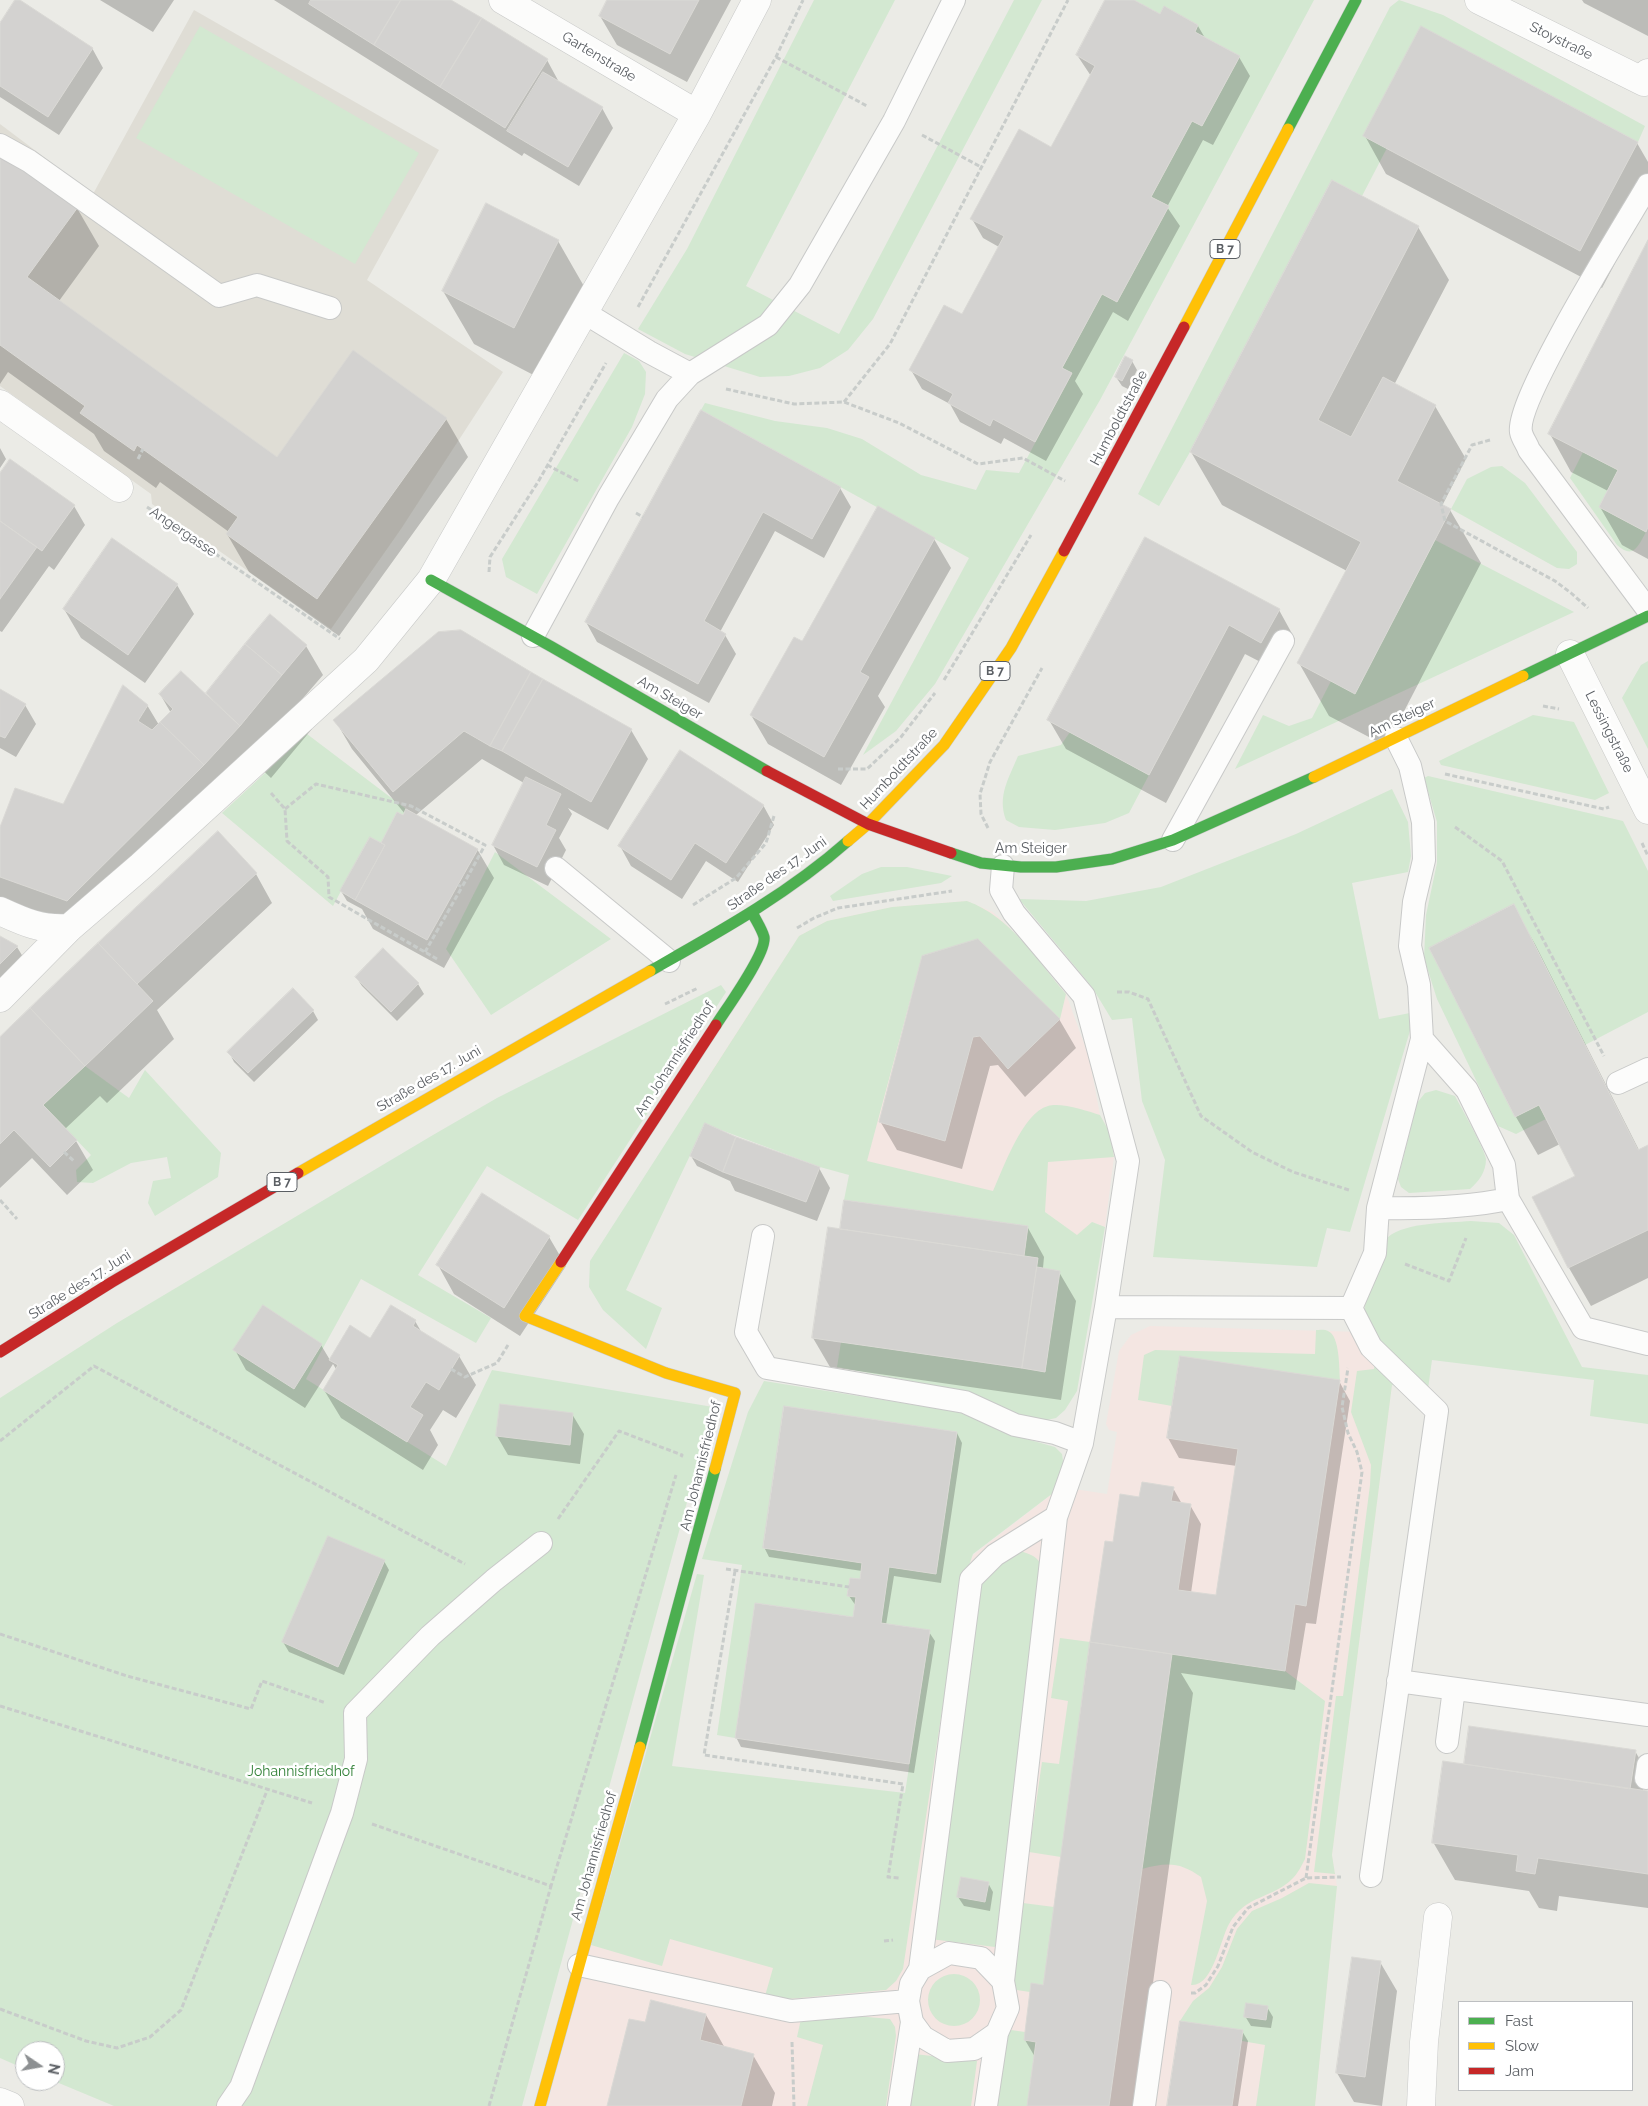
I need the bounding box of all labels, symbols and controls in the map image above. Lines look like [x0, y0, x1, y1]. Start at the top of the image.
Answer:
street label: Stoystraße [1527, 18, 1595, 64]
street label: Gartenstraße [559, 28, 639, 86]
road number: B 7 [1210, 240, 1240, 258]
street label: Humboldtstraße [1087, 367, 1151, 469]
street label: Angergasse [146, 503, 220, 561]
road number: B 7 [980, 661, 1010, 680]
street label: Am Steiger [635, 673, 705, 723]
street label: Lessingstraße [1581, 688, 1637, 776]
street label: Am Steiger [1366, 695, 1438, 741]
street label: Humboldtstraße [857, 725, 941, 813]
street label: Straße des 17. Juni [724, 833, 830, 915]
street label: Am Steiger [995, 841, 1067, 857]
street label: Am Johannisfriedhof [632, 999, 718, 1119]
street label: Straße des 17. Juni [374, 1042, 484, 1116]
road number: B 7 [267, 1172, 297, 1192]
street label: Straße des 17. Juni [26, 1247, 134, 1323]
street label: Am Johannisfriedhof [677, 1399, 725, 1533]
park label: Johannisfriedhof [247, 1764, 355, 1780]
street label: Am Johannisfriedhof [568, 1790, 620, 1922]
legend [1458, 2001, 1633, 2091]
text: Fast [1505, 2012, 1533, 2030]
text: Slow [1505, 2037, 1539, 2055]
north arrow [15, 2041, 65, 2091]
text: N [45, 2062, 63, 2076]
text: Jam [1505, 2062, 1534, 2080]

